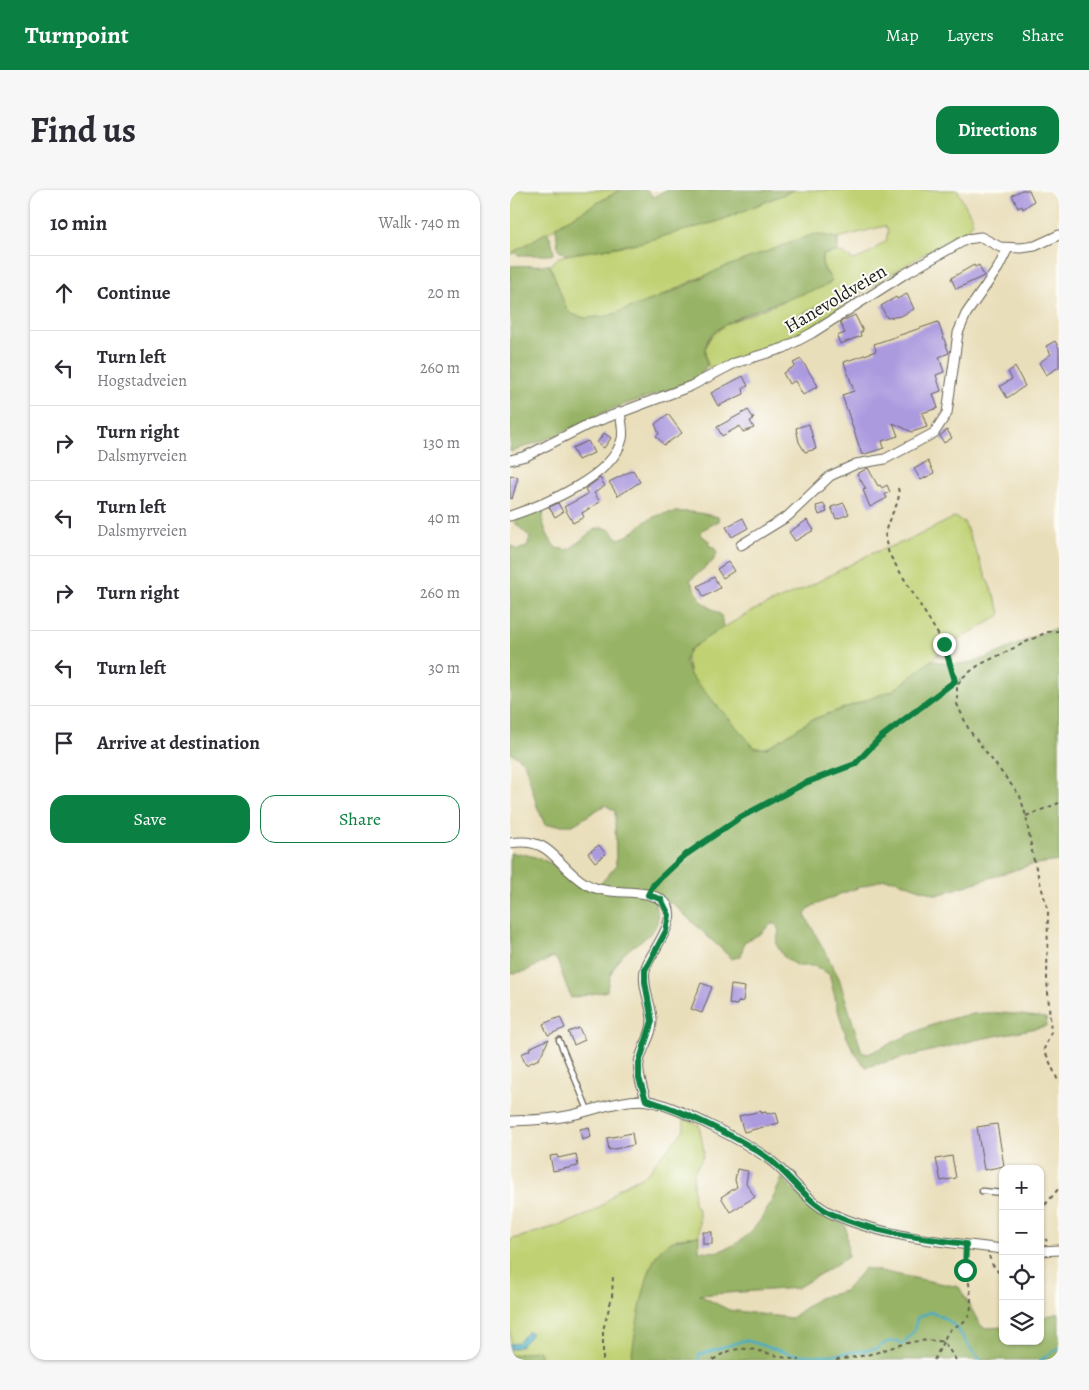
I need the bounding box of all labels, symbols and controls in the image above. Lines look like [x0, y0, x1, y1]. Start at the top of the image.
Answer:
text: Turnpoint [25, 19, 129, 51]
text: Map [886, 23, 919, 47]
text: Layers [947, 23, 994, 47]
text: Share [1022, 23, 1064, 47]
text: Find us [30, 106, 136, 154]
button: Directions [936, 106, 1059, 154]
text: 10 min [50, 209, 107, 237]
text: Walk · 740 m [379, 212, 460, 234]
street label: Hanevoldveien [779, 258, 892, 340]
icon: ahead [50, 279, 78, 307]
text: Continue [97, 280, 171, 306]
text: 20 m [427, 282, 460, 304]
text: Turn left [97, 344, 166, 370]
icon: left [50, 354, 78, 382]
text: 260 m [420, 357, 460, 379]
text: Hogstadveien [97, 370, 187, 392]
text: Turn right [97, 419, 179, 445]
icon: right [50, 429, 78, 457]
text: 130 m [423, 432, 460, 454]
text: Dalsmyrveien [97, 445, 187, 467]
text: Turn left [97, 494, 166, 520]
icon: left [50, 504, 78, 532]
text: 40 m [428, 507, 460, 529]
text: Dalsmyrveien [97, 520, 187, 542]
icon: right [50, 579, 78, 607]
text: Turn right [97, 580, 179, 606]
text: 260 m [420, 582, 460, 604]
route end [933, 633, 956, 656]
icon: left [50, 654, 78, 682]
text: Turn left [97, 655, 166, 681]
text: 30 m [428, 657, 460, 679]
icon: arrive [50, 729, 78, 757]
text: Arrive at destination [97, 730, 260, 756]
button: Save [50, 795, 250, 843]
button: Share [260, 795, 460, 843]
map controls [999, 1165, 1044, 1345]
button: + [999, 1165, 1044, 1210]
button: − [999, 1210, 1044, 1255]
button: locate [999, 1255, 1044, 1300]
route start [954, 1259, 977, 1282]
button: layers [999, 1300, 1044, 1345]

